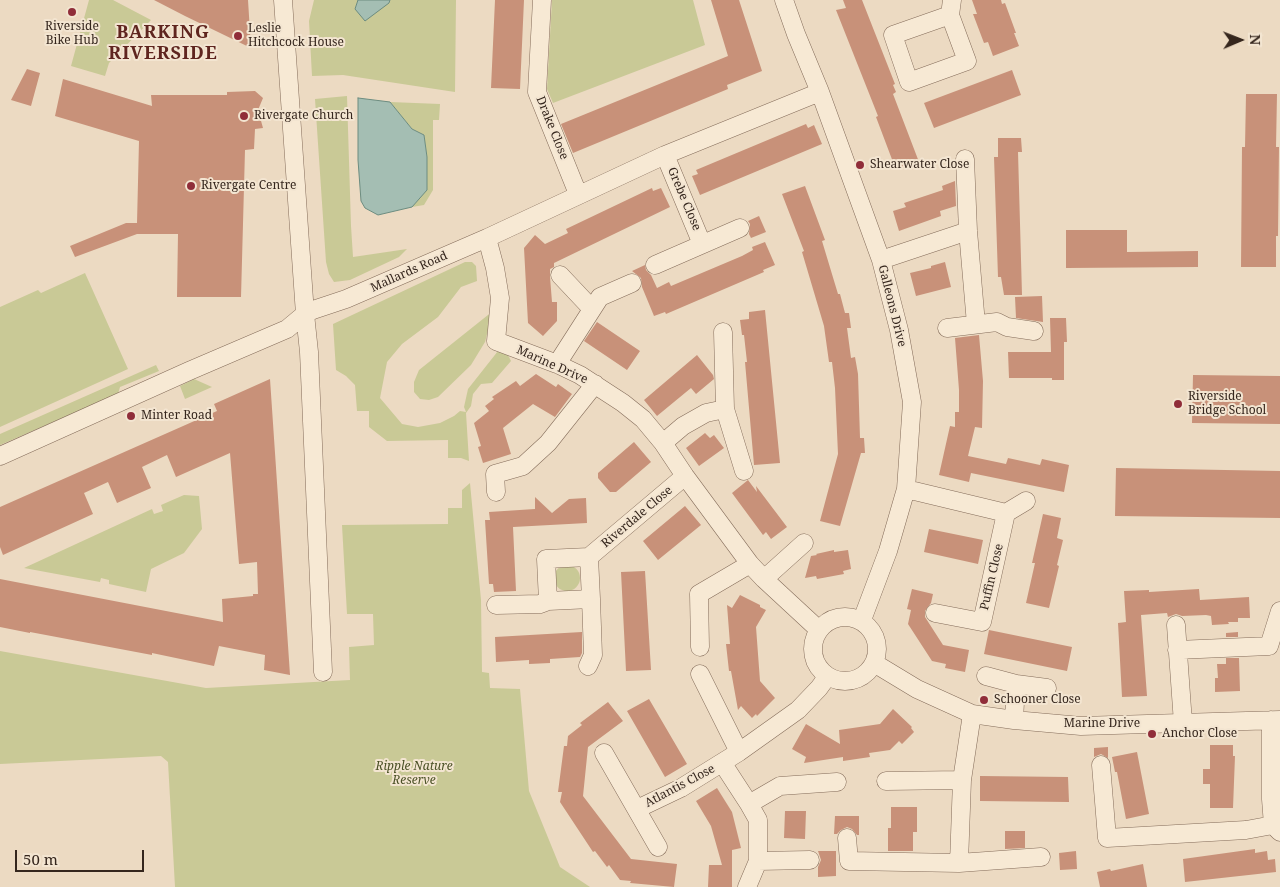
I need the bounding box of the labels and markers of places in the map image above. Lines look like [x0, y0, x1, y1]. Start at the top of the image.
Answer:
marker: Riverside Bike Hub [66, 6, 78, 18]
place label: Riverside Bike Hub [45, 20, 99, 48]
place label: Leslie Hitchcock House [248, 22, 344, 50]
marker: Leslie Hitchcock House [232, 30, 244, 42]
place label: Rivergate Church [254, 109, 353, 123]
marker: Rivergate Church [238, 110, 250, 122]
place label: Shearwater Close [870, 158, 969, 172]
marker: Shearwater Close [854, 159, 866, 171]
place label: Rivergate Centre [201, 179, 297, 193]
marker: Rivergate Centre [185, 180, 197, 192]
place label: Riverside Bridge School [1188, 390, 1266, 418]
marker: Riverside Bridge School [1172, 398, 1184, 410]
place label: Minter Road [141, 409, 212, 423]
marker: Minter Road [125, 410, 137, 422]
place label: Schooner Close [994, 693, 1081, 707]
marker: Schooner Close [978, 694, 990, 706]
place label: Anchor Close [1162, 727, 1237, 741]
marker: Anchor Close [1146, 728, 1158, 740]

